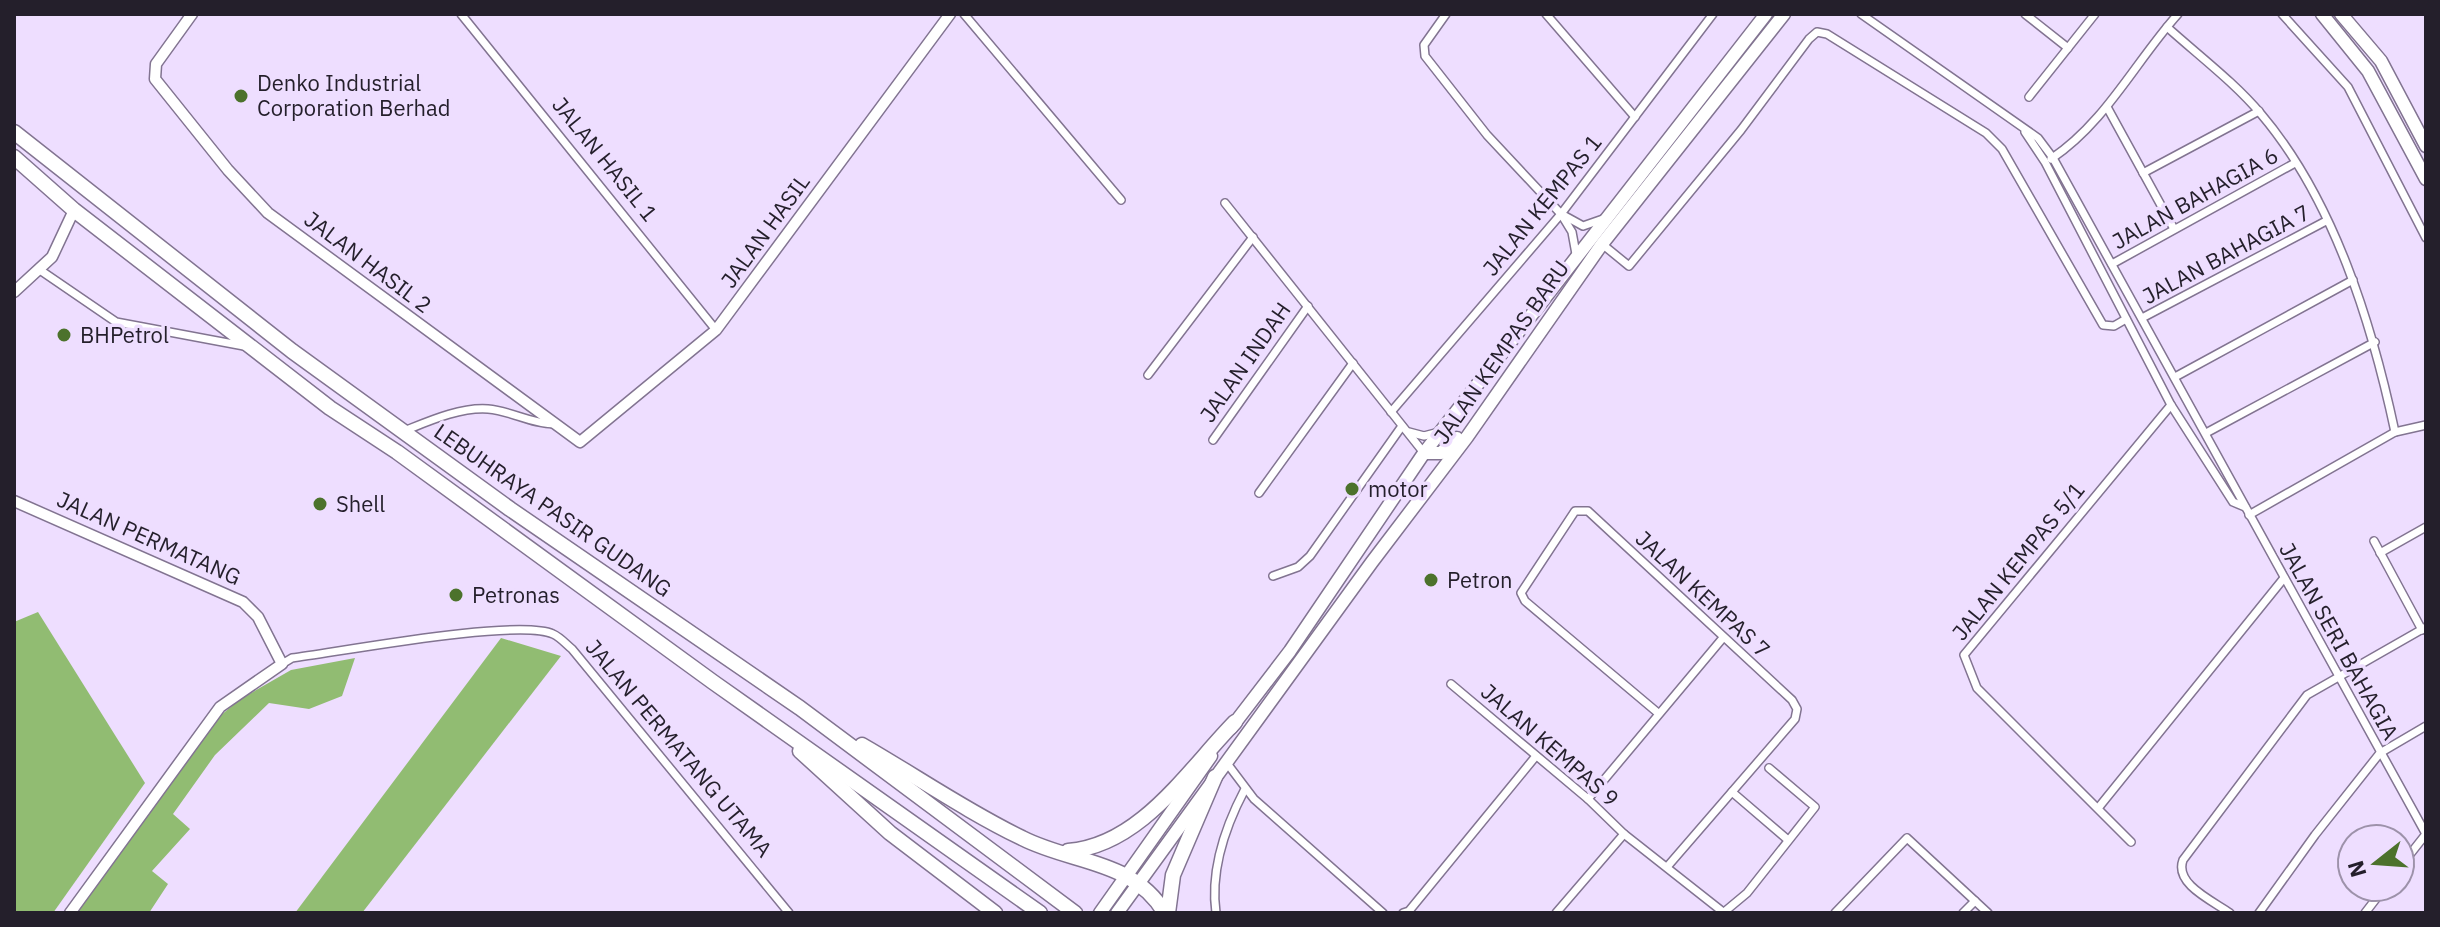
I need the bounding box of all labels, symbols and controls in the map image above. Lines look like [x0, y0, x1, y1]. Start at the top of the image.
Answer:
place label: Denko Industrial Corporation Berhad [257, 68, 451, 122]
marker: Denko Industrial Corporation Berhad [232, 87, 250, 105]
street label: JALAN HASIL 1 [546, 90, 665, 227]
street label: JALAN KEMPAS 1 [1476, 128, 1608, 281]
street label: JALAN BAHAGIA 6 [2107, 140, 2283, 255]
street label: JALAN HASIL [714, 168, 816, 293]
street label: JALAN BAHAGIA 7 [2137, 197, 2315, 310]
street label: JALAN HASIL 2 [299, 204, 438, 319]
street label: JALAN KEMPAS BARU [1426, 254, 1575, 449]
street label: JALAN INDAH [1193, 296, 1297, 427]
place label: BHPetrol [80, 320, 169, 349]
marker: BHPetrol [55, 326, 73, 344]
street label: LEBUHRAYA PASIR GUDANG [429, 416, 678, 603]
place label: motor [1368, 474, 1428, 503]
street label: JALAN KEMPAS 5/1 [1945, 476, 2090, 646]
marker: motor [1343, 480, 1361, 498]
street label: JALAN PERMATANG [53, 484, 246, 591]
place label: Shell [336, 489, 385, 518]
marker: Shell [311, 495, 329, 513]
street label: JALAN KEMPAS 7 [1630, 524, 1777, 663]
street label: JALAN SERI BAHAGIA [2273, 537, 2406, 744]
place label: Petron [1447, 565, 1512, 594]
marker: Petron [1422, 571, 1440, 589]
place label: Petronas [472, 580, 560, 609]
marker: Petronas [447, 586, 465, 604]
street label: JALAN PERMATANG UTAMA [580, 633, 779, 863]
street label: JALAN KEMPAS 9 [1475, 677, 1625, 813]
north arrow [2336, 823, 2416, 903]
text: N [2340, 857, 2373, 881]

